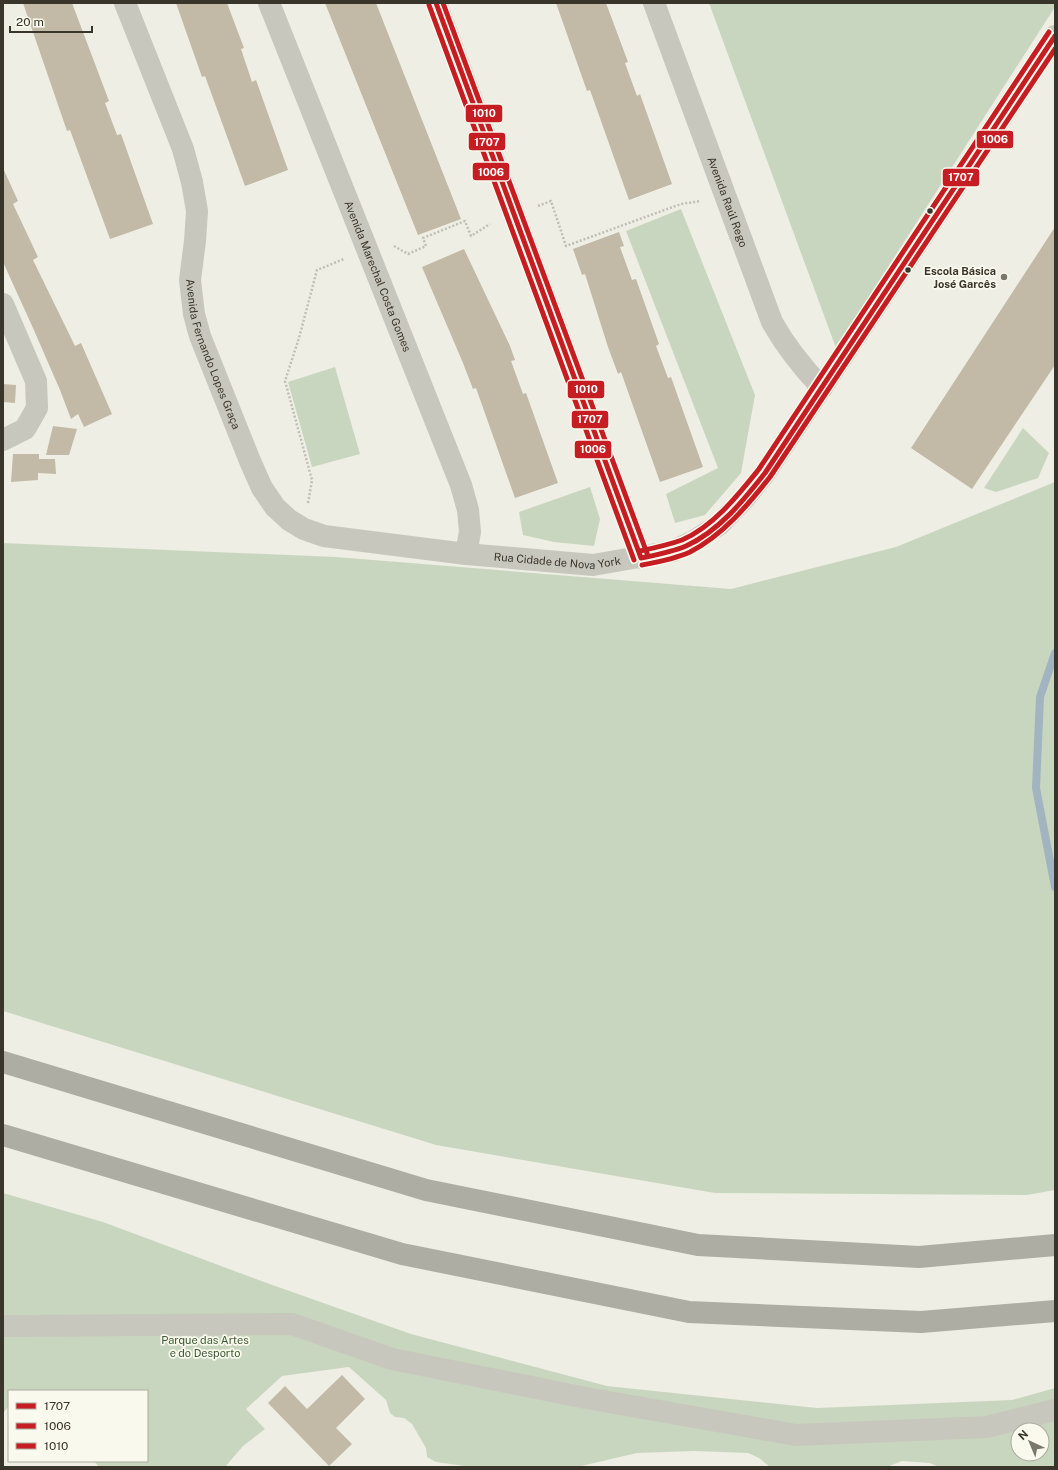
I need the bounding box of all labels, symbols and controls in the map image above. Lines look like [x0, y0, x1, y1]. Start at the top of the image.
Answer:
scale bar [10, 8, 92, 34]
text: 20 m [16, 15, 44, 29]
line badge: 1010 [465, 104, 503, 123]
text: 1010 [472, 107, 496, 119]
line badge: 1006 [976, 130, 1014, 149]
line badge: 1707 [468, 132, 506, 151]
text: 1006 [982, 133, 1008, 145]
text: 1707 [474, 136, 500, 148]
street label: Avenida Raúl Rego [705, 155, 750, 249]
line badge: 1006 [472, 162, 510, 181]
text: 1006 [478, 166, 504, 178]
line badge: 1707 [942, 168, 980, 187]
text: 1707 [948, 171, 974, 183]
street label: Avenida Marechal Costa Gomes [342, 199, 413, 354]
unlabelled marker [925, 206, 935, 216]
unlabelled marker [903, 265, 913, 275]
place label: Escola Básica José Garcês [924, 265, 996, 290]
marker: Escola Básica José Garcês [999, 272, 1009, 282]
street label: Avenida Fernando Lopes Graça [184, 278, 243, 431]
line badge: 1010 [567, 380, 605, 399]
text: 1010 [574, 383, 598, 395]
line badge: 1707 [571, 410, 609, 429]
text: 1707 [577, 413, 603, 425]
line badge: 1006 [574, 440, 612, 459]
text: 1006 [580, 443, 606, 455]
street label: Rua Cidade de Nova York [493, 550, 622, 571]
park label: Parque das Artes e do Desporto [161, 1334, 249, 1359]
legend [8, 1390, 148, 1462]
text: 1707 [44, 1399, 70, 1413]
text: 1006 [44, 1419, 71, 1433]
north arrow [1010, 1422, 1050, 1462]
text: N [1016, 1428, 1030, 1442]
text: 1010 [44, 1439, 68, 1453]

